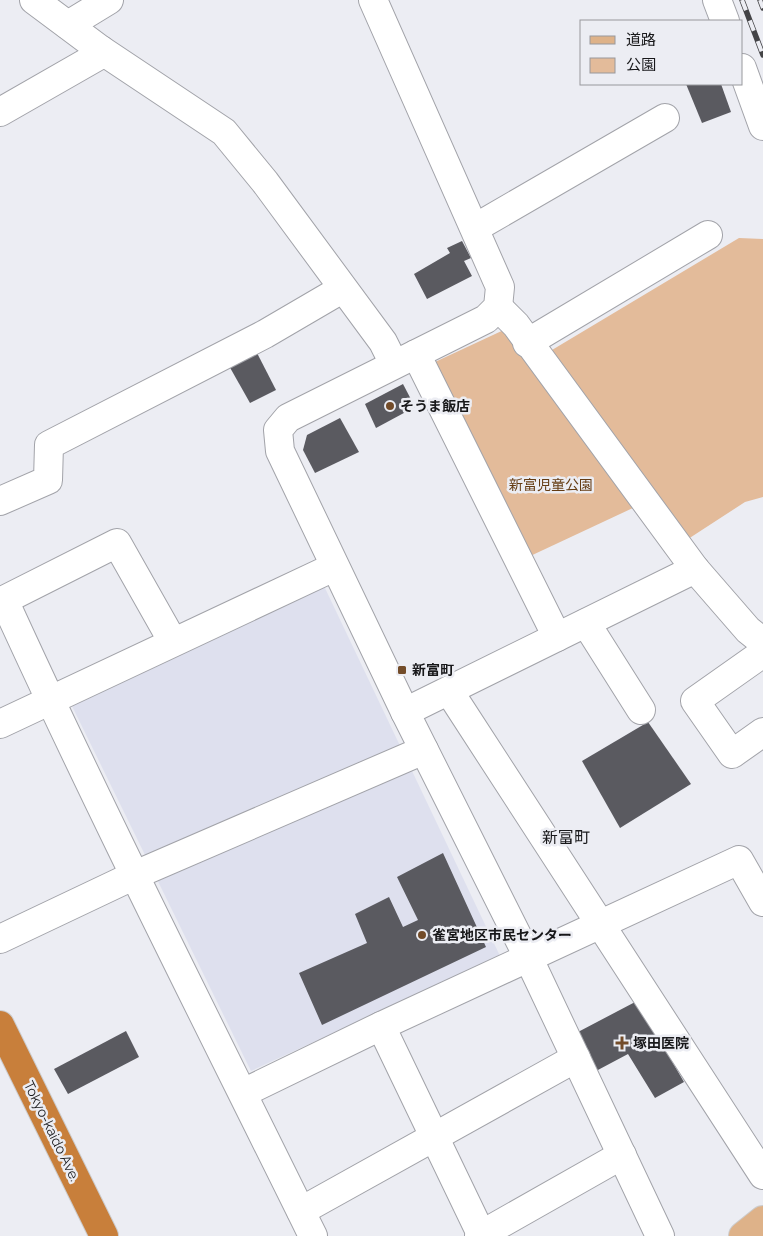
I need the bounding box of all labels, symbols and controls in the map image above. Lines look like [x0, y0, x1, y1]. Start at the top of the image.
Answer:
legend [580, 20, 743, 85]
text: 道路 [626, 31, 656, 49]
text: 公園 [626, 56, 656, 74]
place label: そうま飯店 [400, 398, 470, 414]
marker: そうま飯店 [384, 400, 396, 412]
park label: 新富児童公園 [509, 477, 593, 493]
place label: 新富町 [412, 662, 454, 678]
marker: 新富町 [396, 664, 408, 676]
district label: 新富町 [542, 828, 590, 847]
place label: 雀宮地区市民センター [432, 927, 572, 943]
marker: 雀宮地区市民センター [416, 929, 428, 941]
place label: 塚田医院 [633, 1035, 689, 1051]
marker: 塚田医院 [615, 1036, 629, 1050]
street label: Tokyo-kaido Ave. [21, 1078, 83, 1184]

